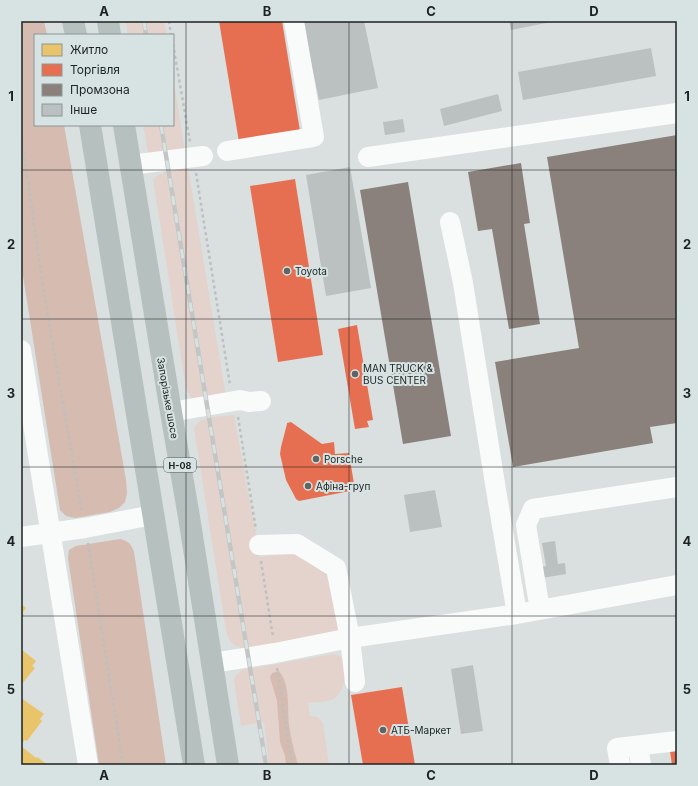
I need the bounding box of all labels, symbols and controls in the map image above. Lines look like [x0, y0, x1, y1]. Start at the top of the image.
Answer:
text: A [99, 3, 109, 19]
text: B [263, 3, 272, 19]
text: C [426, 3, 436, 19]
text: D [589, 3, 599, 19]
legend [34, 34, 174, 126]
text: Житло [70, 42, 108, 57]
text: Торгівля [70, 62, 120, 77]
text: Промзона [70, 82, 130, 97]
text: 1 [8, 88, 14, 104]
text: 1 [684, 88, 690, 104]
text: Інше [70, 102, 97, 117]
text: 2 [7, 236, 15, 252]
text: 2 [683, 236, 691, 252]
place label: Toyota [295, 265, 327, 277]
marker: Toyota [282, 266, 292, 276]
street label: Запорізьке шосе [155, 356, 181, 440]
place label: MAN TRUCK & BUS CENTER [363, 362, 433, 386]
marker: MAN TRUCK & BUS CENTER [350, 369, 360, 379]
text: 3 [7, 385, 15, 401]
text: 3 [683, 385, 691, 401]
place label: Porsche [324, 453, 363, 465]
marker: Porsche [311, 454, 321, 464]
road number: Н-08 [164, 458, 196, 472]
place label: Афіна-груп [316, 480, 370, 492]
marker: Афіна-груп [303, 481, 313, 491]
text: 4 [7, 533, 16, 549]
text: 4 [683, 533, 692, 549]
text: 5 [7, 681, 15, 697]
text: 5 [683, 681, 691, 697]
place label: АТБ-Маркет [391, 724, 451, 736]
marker: АТБ-Маркет [378, 725, 388, 735]
text: A [99, 767, 109, 783]
text: B [263, 767, 272, 783]
text: C [426, 767, 436, 783]
text: D [589, 767, 599, 783]

